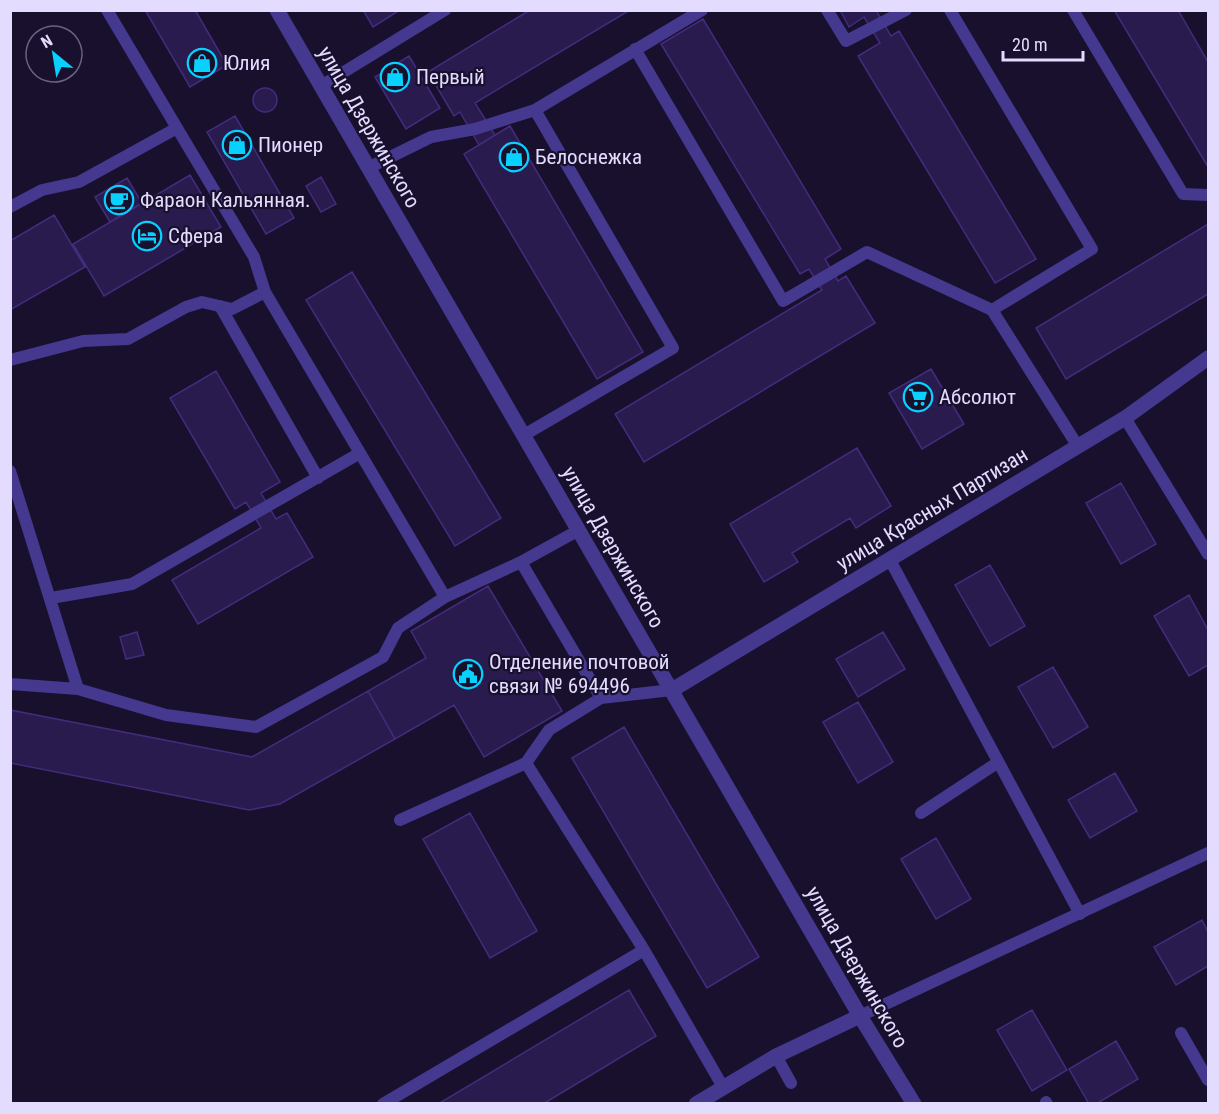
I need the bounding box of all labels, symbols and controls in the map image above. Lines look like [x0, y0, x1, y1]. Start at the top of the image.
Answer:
north arrow [24, 24, 84, 84]
scale bar [1003, 24, 1082, 62]
text: N [38, 31, 56, 52]
text: 20 m [1012, 34, 1047, 55]
street label: улица Дзержинского [313, 42, 425, 212]
shop icon: Юлия [186, 47, 218, 79]
place label: Юлия [223, 51, 270, 75]
shop icon: Первый [379, 61, 411, 93]
place label: Первый [416, 65, 485, 89]
shop icon: Пионер [221, 129, 253, 161]
place label: Пионер [258, 133, 323, 157]
shop icon: Белоснежка [498, 141, 530, 173]
place label: Белоснежка [535, 145, 642, 169]
cafe icon: Фараон Кальянная. [103, 184, 135, 216]
place label: Фараон Кальянная. [140, 188, 311, 212]
hotel icon: Сфера [131, 220, 163, 252]
place label: Сфера [168, 224, 223, 248]
supermarket icon: Абсолют [902, 381, 934, 413]
place label: Абсолют [939, 385, 1016, 409]
street label: улица Красных Партизан [832, 442, 1032, 576]
street label: улица Дзержинского [557, 462, 669, 632]
place label: Отделение почтовой связи № 694496 [489, 650, 670, 698]
public building icon: Отделение почтовой связи № 694496 [452, 658, 484, 690]
street label: улица Дзержинского [801, 882, 913, 1052]

